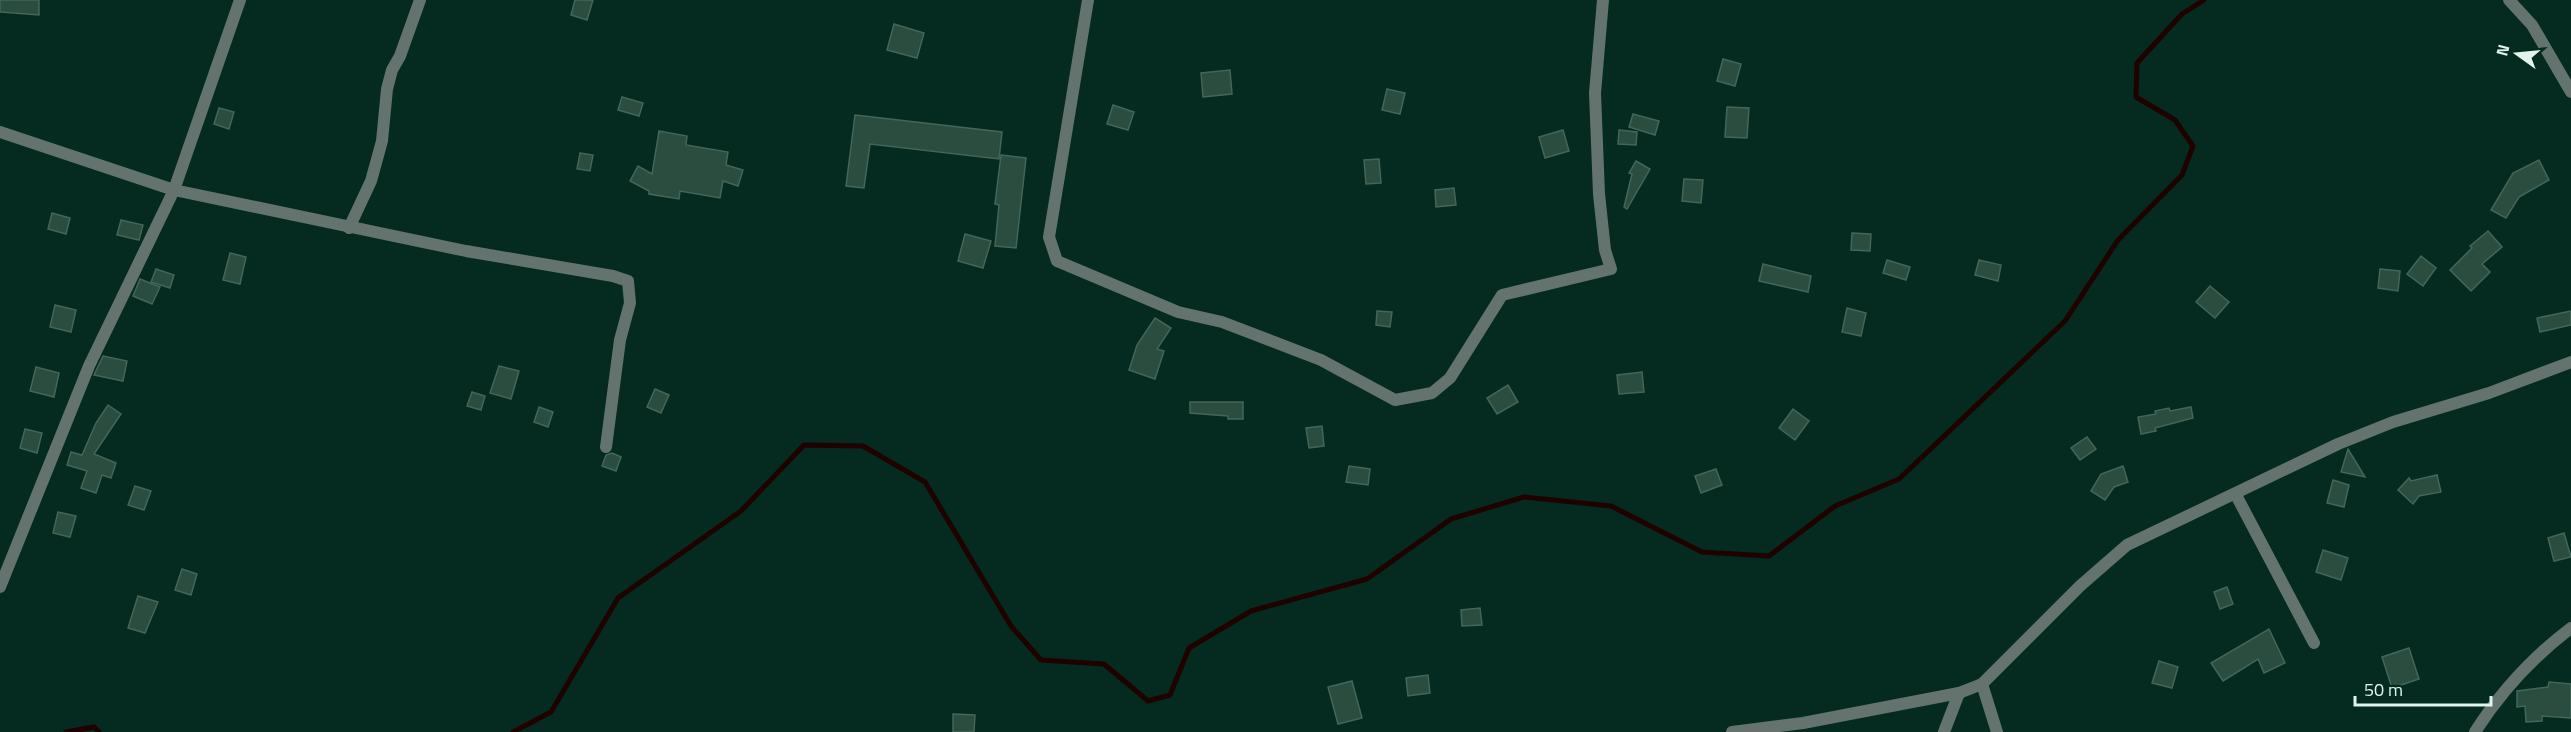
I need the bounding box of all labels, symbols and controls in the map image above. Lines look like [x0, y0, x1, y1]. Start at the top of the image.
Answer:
north arrow [2487, 24, 2547, 84]
text: N [2489, 42, 2516, 59]
scale bar [2355, 669, 2492, 707]
text: 50 m [2364, 676, 2403, 703]

